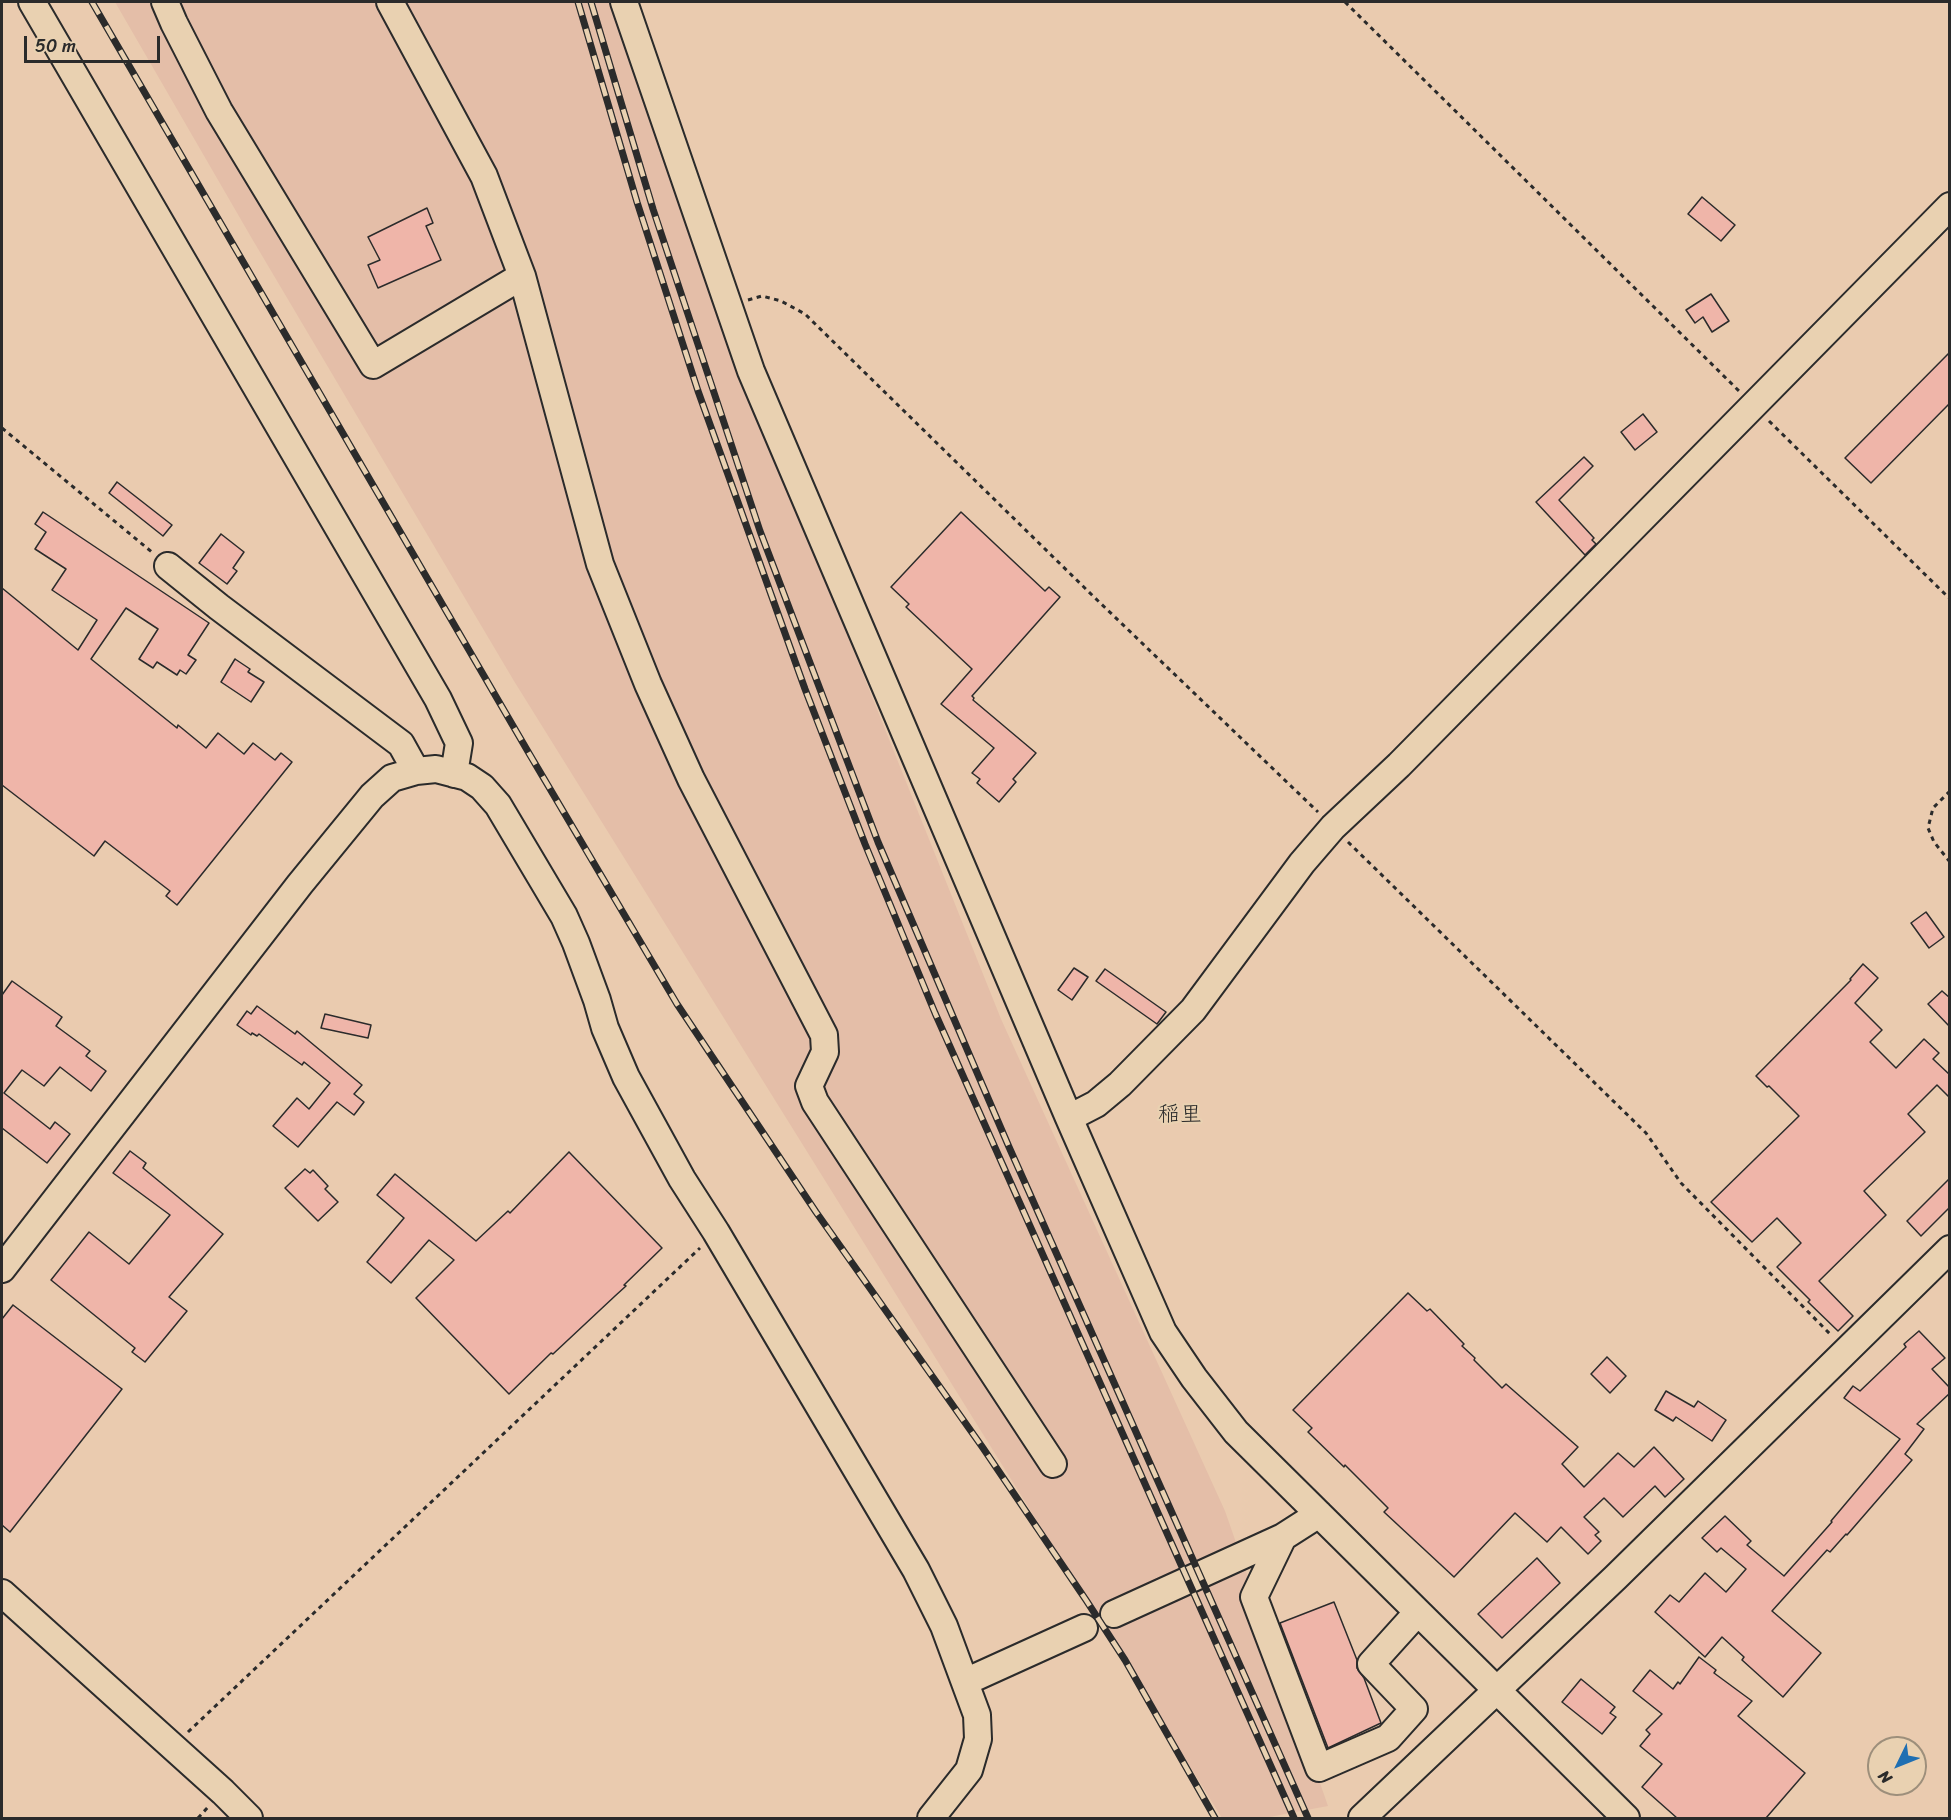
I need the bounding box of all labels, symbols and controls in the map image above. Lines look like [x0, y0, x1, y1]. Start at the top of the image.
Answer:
scale bar [27, 24, 164, 62]
text: 50 m [35, 30, 76, 62]
district label: 稲里 [1158, 1102, 1202, 1128]
north arrow [1867, 1736, 1927, 1796]
text: N [1871, 1763, 1899, 1791]

